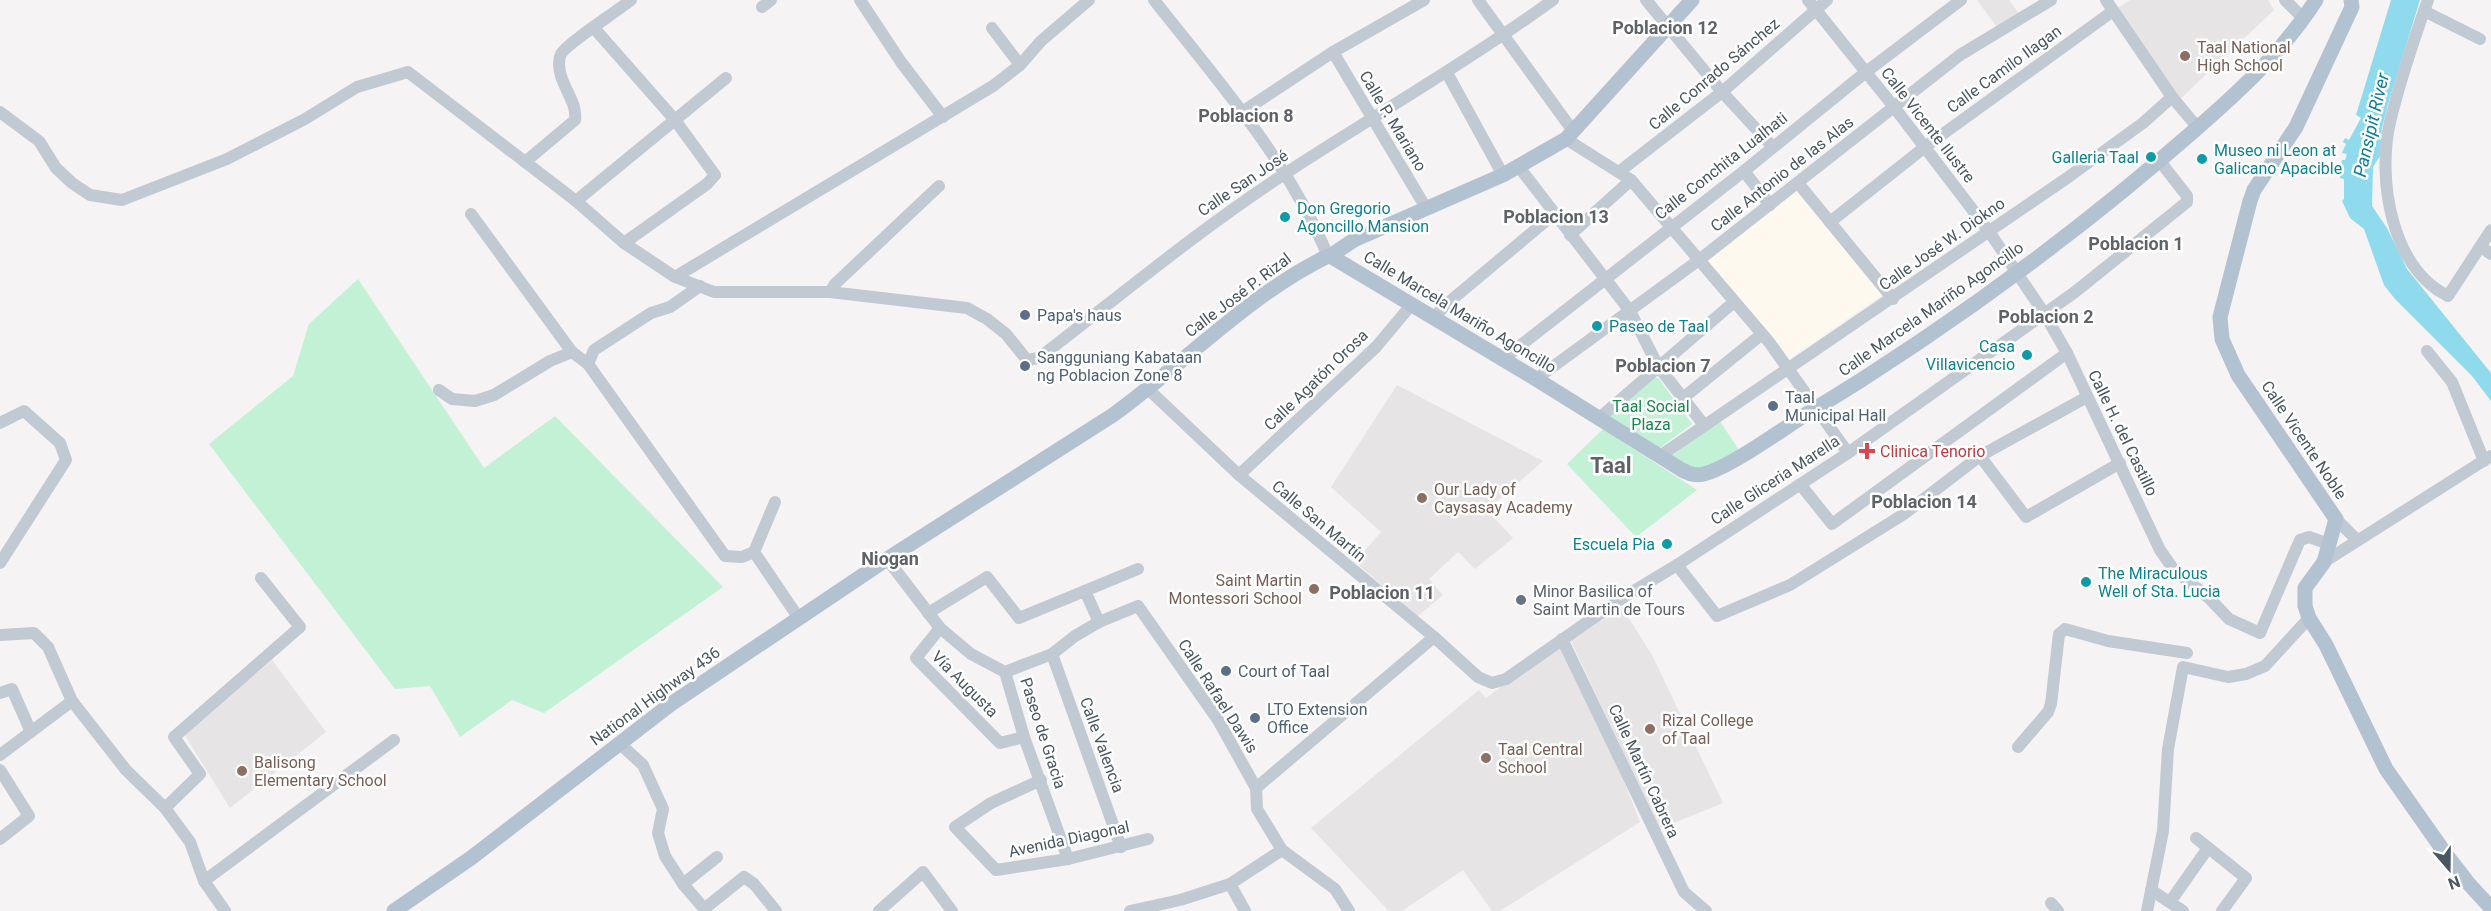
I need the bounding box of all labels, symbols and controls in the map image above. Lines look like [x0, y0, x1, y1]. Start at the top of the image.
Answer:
street label: Calle Conrado Sánchez [1645, 14, 1783, 134]
district label: Poblacion 12 [1612, 17, 1718, 38]
street label: Calle Camilo Ilagan [1943, 21, 2065, 117]
place label: Taal National High School [2197, 38, 2291, 75]
marker: Taal National High School [2178, 49, 2192, 63]
street label: Calle Vicente Ilustre [1877, 64, 1979, 186]
street label: Calle P. Mariano [1356, 67, 1430, 175]
water label: Pansipit River [2349, 70, 2393, 179]
district label: Poblacion 8 [1198, 105, 1294, 126]
street label: Calle Conchita Lualhati [1651, 108, 1791, 224]
street label: Calle Antonio de las Alas [1707, 112, 1857, 236]
place label: Museo ni Leon at Galicano Apacible [2214, 141, 2342, 178]
street label: Calle San José [1194, 146, 1292, 220]
place label: Galleria Taal [2052, 148, 2139, 167]
marker: Galleria Taal [2144, 150, 2158, 164]
marker: Museo ni Leon at Galicano Apacible [2195, 152, 2209, 166]
street label: Calle José W. Diokno [1876, 193, 2008, 295]
place label: Don Gregorio Agoncillo Mansion [1297, 199, 1429, 236]
district label: Poblacion 13 [1503, 206, 1609, 227]
marker: Don Gregorio Agoncillo Mansion [1278, 210, 1292, 224]
district label: Poblacion 1 [2088, 233, 2184, 254]
street label: Calle Marcela Mariño Agoncillo [1835, 238, 2027, 380]
street label: Calle Marcela Mariño Agoncillo [1360, 247, 1560, 377]
street label: Calle José P. Rizal [1181, 249, 1295, 341]
place label: Papa's haus [1037, 306, 1122, 325]
district label: Poblacion 2 [1998, 306, 2094, 327]
marker: Papa's haus [1018, 308, 1032, 322]
place label: Paseo de Taal [1609, 317, 1709, 336]
marker: Paseo de Taal [1590, 319, 1604, 333]
street label: Calle Agatón Orosa [1260, 326, 1372, 434]
place label: Casa Villavicencio [1926, 337, 2015, 374]
place label: Sangguniang Kabataan ng Poblacion Zone 8 [1037, 348, 1202, 385]
marker: Casa Villavicencio [2020, 348, 2034, 362]
district label: Poblacion 7 [1615, 355, 1711, 376]
marker: Sangguniang Kabataan ng Poblacion Zone 8 [1018, 359, 1032, 373]
street label: Calle H. del Castillo [2084, 367, 2162, 499]
street label: Calle Vicente Noble [2257, 377, 2351, 503]
place label: Taal Municipal Hall [1785, 388, 1886, 425]
park label: Taal Social Plaza [1612, 397, 1690, 434]
marker: Taal Municipal Hall [1766, 399, 1780, 413]
street label: Calle Gliceria Marella [1707, 431, 1843, 529]
marker: Clinica Tenorio [1858, 442, 1876, 460]
place label: Clinica Tenorio [1880, 442, 1985, 461]
district label: Taal [1590, 453, 1632, 478]
street label: Calle San Martín [1268, 476, 1370, 566]
place label: Our Lady of Caysasay Academy [1434, 480, 1573, 517]
marker: Our Lady of Caysasay Academy [1415, 491, 1429, 505]
district label: Poblacion 14 [1871, 491, 1977, 512]
place label: Escuela Pia [1573, 535, 1655, 554]
marker: Escuela Pia [1660, 537, 1674, 551]
district label: Niogan [861, 548, 919, 569]
place label: The Miraculous Well of Sta. Lucia [2098, 564, 2221, 601]
place label: Saint Martin Montessori School [1169, 571, 1302, 608]
marker: The Miraculous Well of Sta. Lucia [2079, 575, 2093, 589]
marker: Saint Martin Montessori School [1307, 582, 1321, 596]
district label: Poblacion 11 [1329, 582, 1435, 603]
place label: Minor Basilica of Saint Martin de Tours [1533, 582, 1685, 619]
marker: Minor Basilica of Saint Martin de Tours [1514, 593, 1528, 607]
street label: Calle Rafael Dawis [1174, 636, 1262, 756]
street label: National Highway 436 [586, 642, 724, 750]
street label: Vía Augusta [928, 647, 1002, 721]
place label: Court of Taal [1238, 662, 1330, 681]
marker: Court of Taal [1219, 664, 1233, 678]
street label: Paseo de Gracia [1016, 675, 1070, 791]
street label: Calle Valencia [1076, 695, 1128, 795]
place label: LTO Extension Office [1267, 700, 1367, 737]
street label: Calle Martín Cabrera [1605, 701, 1683, 841]
marker: LTO Extension Office [1248, 711, 1262, 725]
place label: Rizal College of Taal [1662, 711, 1754, 748]
marker: Rizal College of Taal [1643, 722, 1657, 736]
place label: Taal Central School [1498, 740, 1583, 777]
marker: Taal Central School [1479, 751, 1493, 765]
place label: Balisong Elementary School [254, 753, 387, 790]
marker: Balisong Elementary School [235, 764, 249, 778]
street label: Avenida Diagonal [1007, 817, 1131, 861]
north arrow [2419, 839, 2479, 899]
text: N [2445, 872, 2463, 893]

